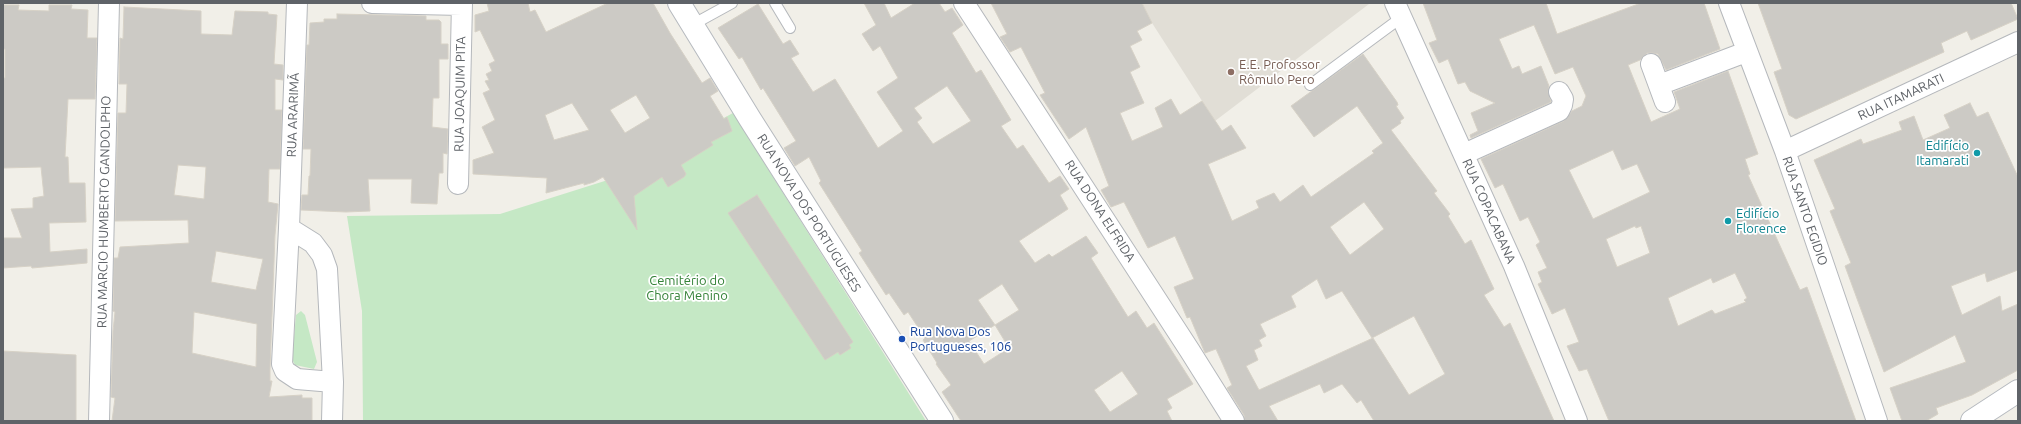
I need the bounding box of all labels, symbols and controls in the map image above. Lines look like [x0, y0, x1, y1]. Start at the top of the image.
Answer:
street label: RUA JOAQUIM PITA [451, 36, 469, 152]
place label: E.E. Profossor Rômulo Pero [1239, 57, 1320, 88]
marker: E.E. Profossor Rômulo Pero [1226, 67, 1236, 77]
street label: RUA ITAMARATI [1855, 70, 1947, 124]
street label: RUA ARARIMÃ [284, 72, 302, 158]
street label: RUA MARCIO HUMBERTO GANDOLPHO [94, 96, 114, 328]
street label: RUA NOVA DOS PORTUGUESES [754, 131, 864, 295]
place label: Edifício Itamarati [1916, 138, 1969, 169]
marker: Edifício Itamarati [1972, 148, 1982, 158]
street label: RUA SANTO EGIDIO [1779, 154, 1831, 268]
street label: RUA COPACABANA [1459, 156, 1519, 266]
street label: RUA DONA ELFRIDA [1061, 157, 1139, 265]
place label: Edifício Florence [1736, 206, 1787, 237]
marker: Edifício Florence [1723, 216, 1733, 226]
park label: Cemitério do Chora Menino [646, 273, 728, 304]
place label: Rua Nova Dos Portugueses, 106 [910, 324, 1011, 355]
marker: Rua Nova Dos Portugueses, 106 [897, 334, 907, 344]

